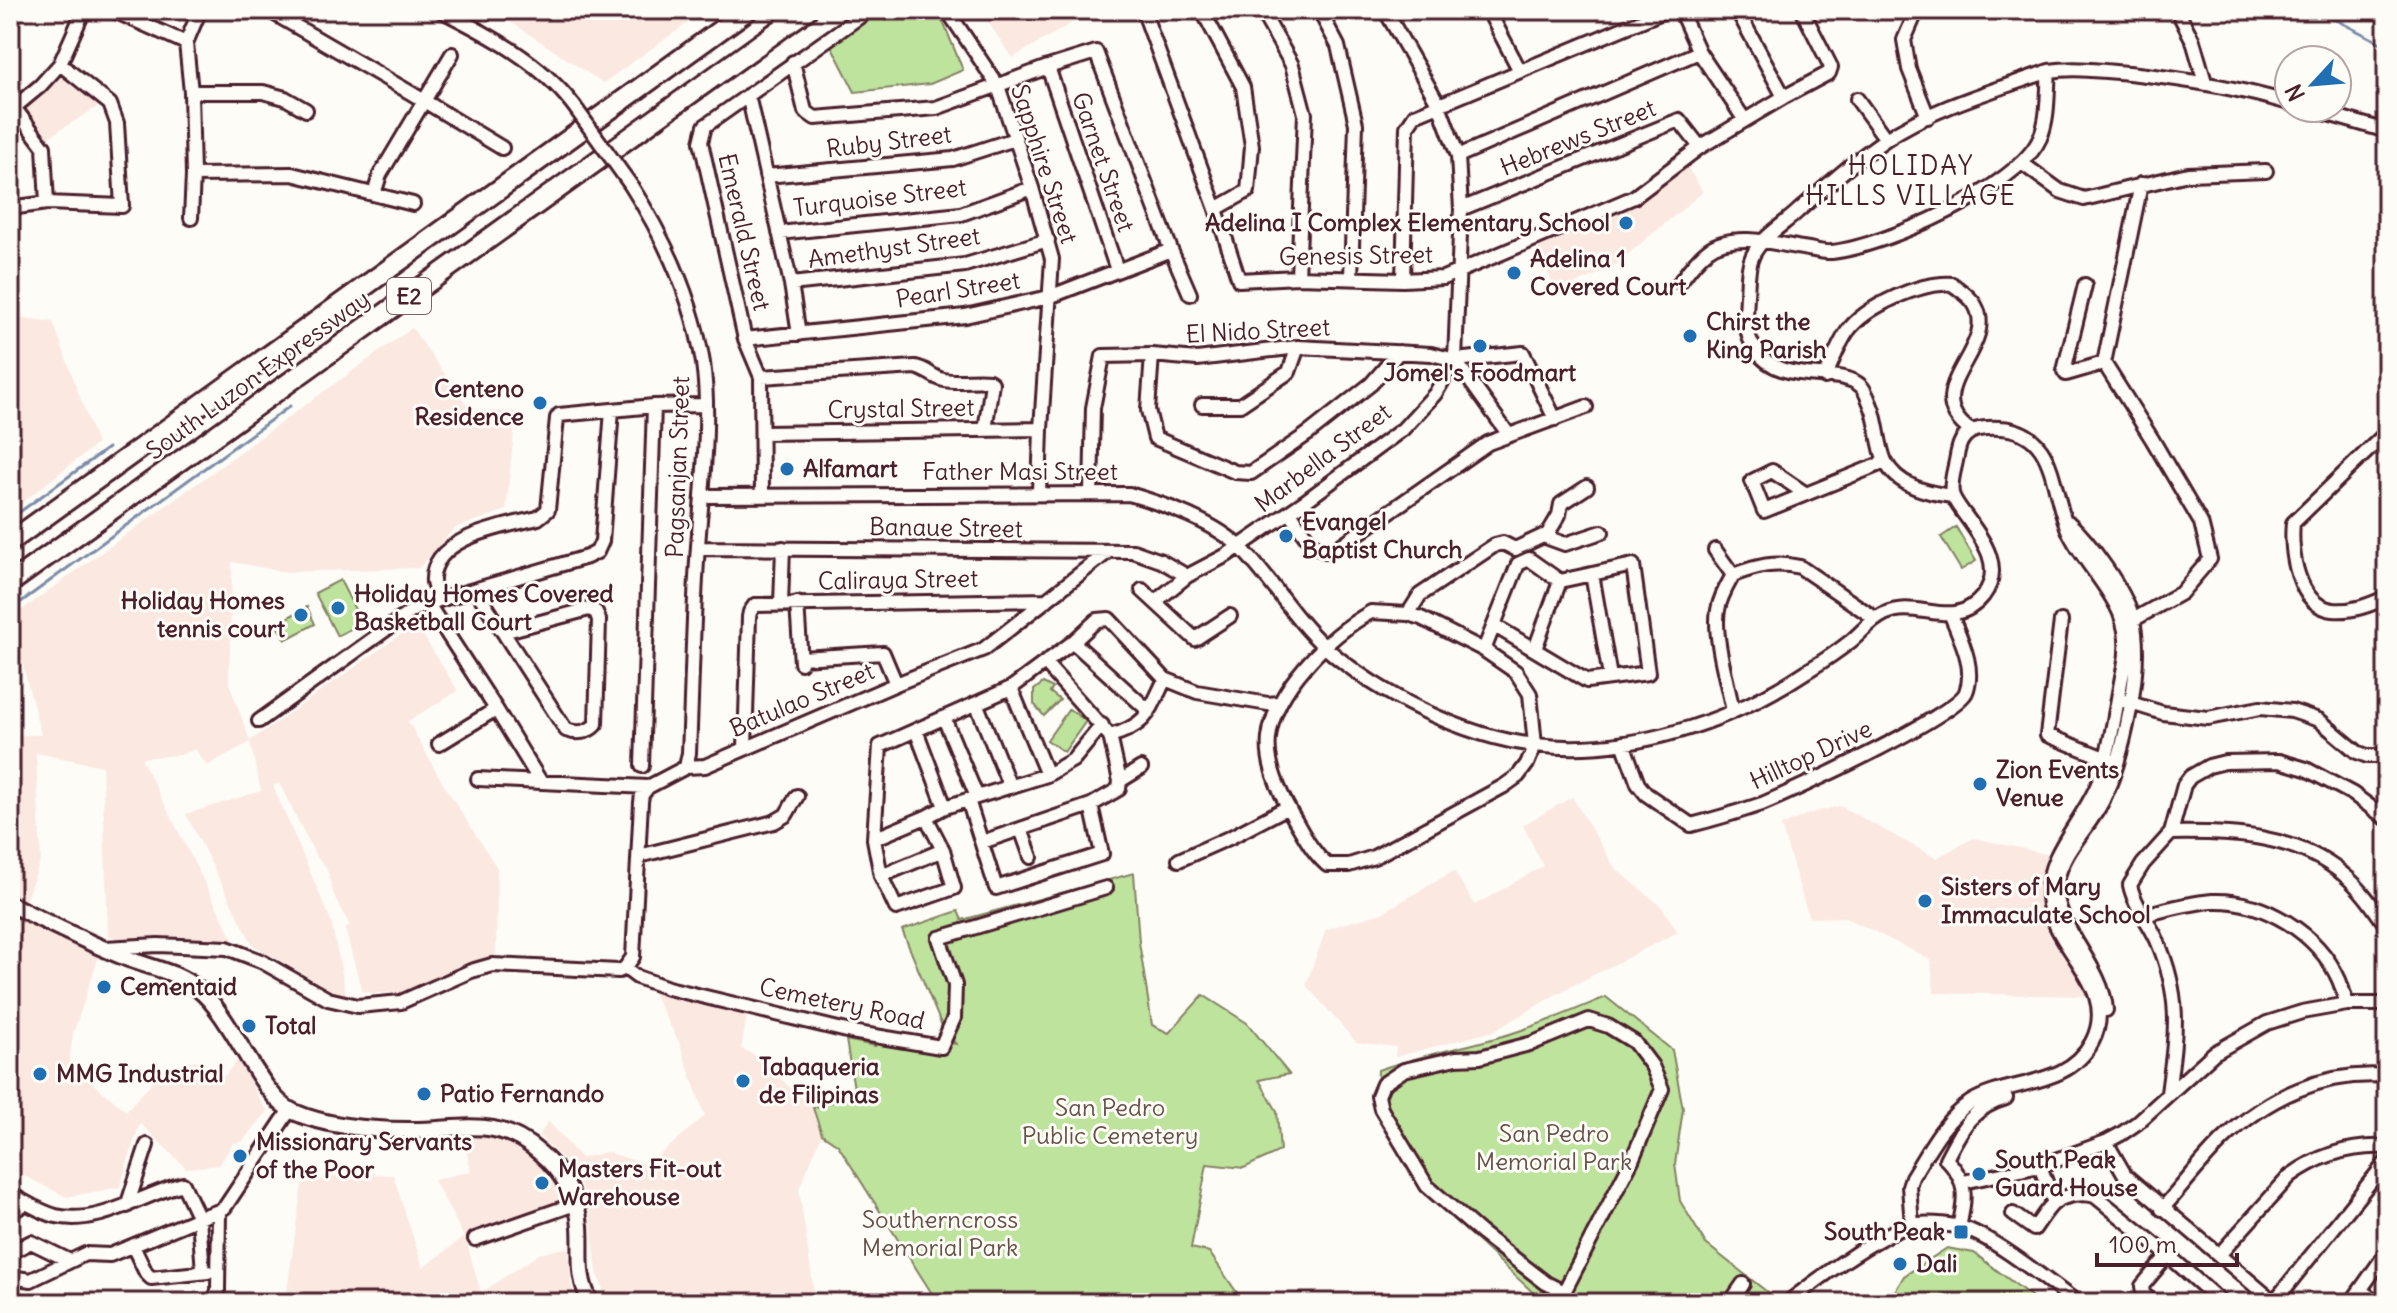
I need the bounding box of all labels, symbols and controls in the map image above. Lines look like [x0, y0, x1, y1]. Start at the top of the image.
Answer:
north arrow [2273, 44, 2353, 124]
street label: Sapphire Street [1005, 80, 1085, 247]
text: N [2279, 80, 2311, 106]
street label: Garnet Street [1066, 88, 1142, 235]
street label: Hebrews Street [1496, 92, 1660, 182]
street label: Ruby Street [825, 118, 953, 164]
district label: HOLIDAY HILLS VILLAGE [1805, 149, 2017, 212]
street label: Emerald Street [712, 150, 778, 313]
street label: Turquoise Street [792, 172, 968, 223]
place label: Adelina I Complex Elementary School [1205, 207, 1610, 237]
marker: Adelina I Complex Elementary School [1617, 214, 1635, 232]
street label: Amethyst Street [806, 220, 982, 274]
street label: Genesis Street [1279, 239, 1433, 271]
place label: Adelina 1 Covered Court [1530, 243, 1687, 301]
street label: Pearl Street [894, 264, 1022, 314]
marker: Adelina 1 Covered Court [1505, 264, 1523, 282]
road number: E2 [387, 278, 431, 314]
street label: South Luzon Expressway [140, 283, 375, 465]
place label: Chirst the King Parish [1706, 306, 1827, 364]
street label: El Nido Street [1185, 311, 1331, 349]
marker: Chirst the King Parish [1681, 327, 1699, 345]
marker: Jomel's Foodmart [1471, 337, 1489, 355]
place label: Jomel's Foodmart [1384, 357, 1577, 387]
place label: Centeno Residence [414, 373, 524, 431]
street label: Pagsanjan Street [659, 375, 695, 558]
street label: Crystal Street [827, 392, 975, 424]
marker: Centeno Residence [531, 394, 549, 412]
street label: Marbella Street [1248, 396, 1397, 518]
place label: Alfamart [803, 453, 899, 483]
street label: Father Masi Street [922, 456, 1118, 486]
marker: Alfamart [778, 460, 796, 478]
place label: Evangel Baptist Church [1302, 506, 1462, 564]
street label: Banaue Street [869, 511, 1023, 543]
marker: Evangel Baptist Church [1277, 527, 1295, 545]
street label: Caliraya Street [818, 563, 978, 595]
place label: Holiday Homes Covered Basketball Court [354, 578, 614, 636]
place label: Holiday Homes tennis court [121, 585, 286, 643]
marker: Holiday Homes Covered Basketball Court [329, 599, 347, 617]
marker: Holiday Homes tennis court [292, 606, 310, 624]
street label: Batulao Street [725, 655, 878, 743]
street label: Hilltop Drive [1745, 713, 1876, 795]
place label: Zion Events Venue [1996, 754, 2119, 812]
marker: Zion Events Venue [1971, 775, 1989, 793]
place label: Sisters of Mary Immaculate School [1941, 871, 2151, 929]
marker: Sisters of Mary Immaculate School [1916, 892, 1934, 910]
place label: Cementaid [120, 971, 237, 1001]
street label: Cemetery Road [757, 971, 928, 1035]
marker: Cementaid [95, 978, 113, 996]
place label: Total [265, 1010, 316, 1040]
marker: Total [240, 1017, 258, 1035]
place label: Tabaqueria de Filipinas [759, 1051, 880, 1109]
place label: MMG Industrial [56, 1058, 224, 1088]
marker: MMG Industrial [31, 1065, 49, 1083]
marker: Tabaqueria de Filipinas [734, 1072, 752, 1090]
place label: Patio Fernando [440, 1078, 604, 1108]
marker: Patio Fernando [415, 1085, 433, 1103]
park label: San Pedro Public Cemetery [1022, 1092, 1198, 1150]
park label: San Pedro Memorial Park [1476, 1118, 1632, 1176]
place label: Missionary Servants of the Poor [256, 1126, 472, 1184]
place label: South Peak Guard House [1995, 1144, 2138, 1202]
marker: Missionary Servants of the Poor [231, 1147, 249, 1165]
place label: Masters Fit-out Warehouse [558, 1153, 722, 1211]
marker: South Peak Guard House [1970, 1165, 1988, 1183]
marker: Masters Fit-out Warehouse [533, 1174, 551, 1192]
park label: Southerncross Memorial Park [862, 1204, 1018, 1262]
place label: South Peak [1824, 1216, 1945, 1246]
scale bar [2097, 1217, 2237, 1267]
marker: South Peak [1952, 1223, 1970, 1241]
text: 100 m [2109, 1229, 2177, 1259]
place label: Dali [1916, 1248, 1957, 1278]
marker: Dali [1891, 1255, 1909, 1273]

